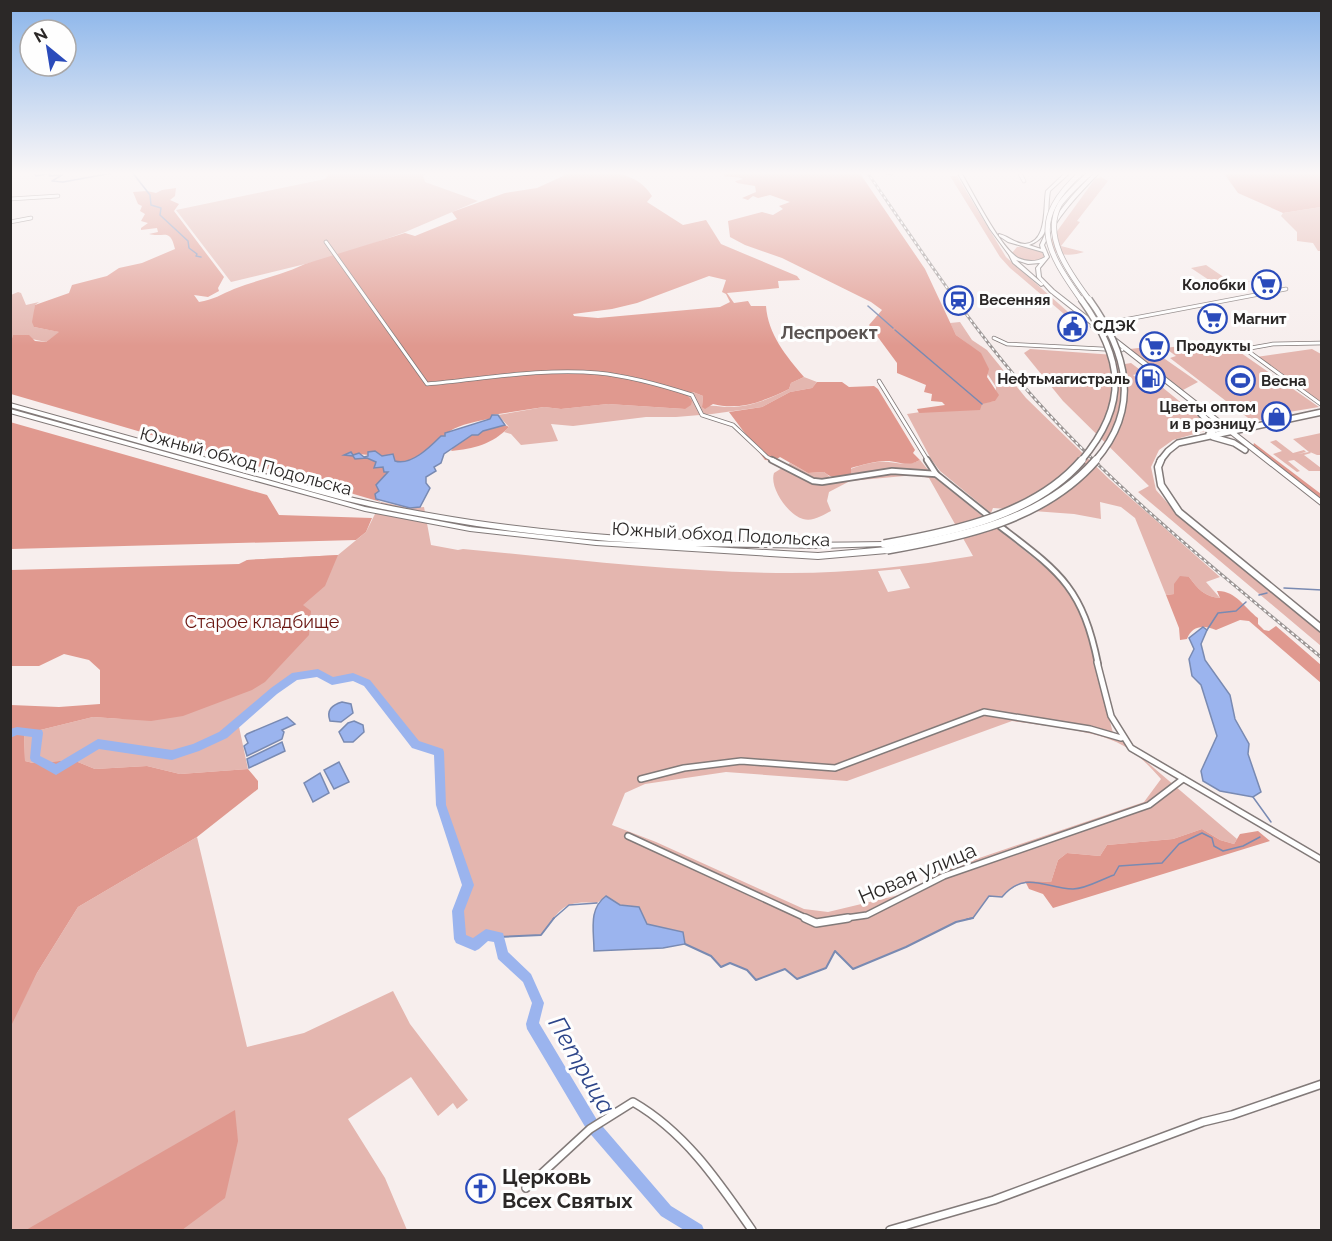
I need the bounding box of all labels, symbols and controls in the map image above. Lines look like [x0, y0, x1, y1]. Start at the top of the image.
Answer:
north arrow [18, 18, 78, 78]
text: N [31, 24, 51, 47]
supermarket icon: Колобки [1251, 269, 1283, 301]
place label: Колобки [1182, 276, 1246, 294]
station icon: Весенняя [942, 284, 974, 316]
place label: Весенняя [979, 291, 1050, 309]
supermarket icon: Магнит [1196, 303, 1228, 335]
public building icon: СДЭК [1056, 310, 1088, 342]
place label: Магнит [1233, 310, 1287, 328]
place label: СДЭК [1093, 317, 1137, 335]
district label: Леспроект [780, 322, 878, 343]
supermarket icon: Продукты [1139, 330, 1171, 362]
place label: Продукты [1176, 337, 1251, 355]
fuel station icon: Нефтьмагистраль [1135, 363, 1167, 395]
sports icon: Весна [1224, 365, 1256, 397]
place label: Нефтьмагистраль [997, 370, 1130, 388]
place label: Весна [1261, 372, 1307, 390]
place label: Цветы оптом и в розницу [1159, 398, 1257, 433]
shop icon: Цветы оптом и в розницу [1261, 400, 1293, 432]
street label: Южный обход Подольска [138, 423, 354, 499]
street label: Южный обход Подольска [611, 518, 831, 550]
park label: Старое кладбище [185, 611, 340, 632]
street label: Новая улица [854, 837, 980, 909]
water label: Петрица [542, 1011, 622, 1119]
place label: Церковь Всех Святых [502, 1164, 633, 1213]
church icon: Церковь Всех Святых [465, 1172, 497, 1204]

